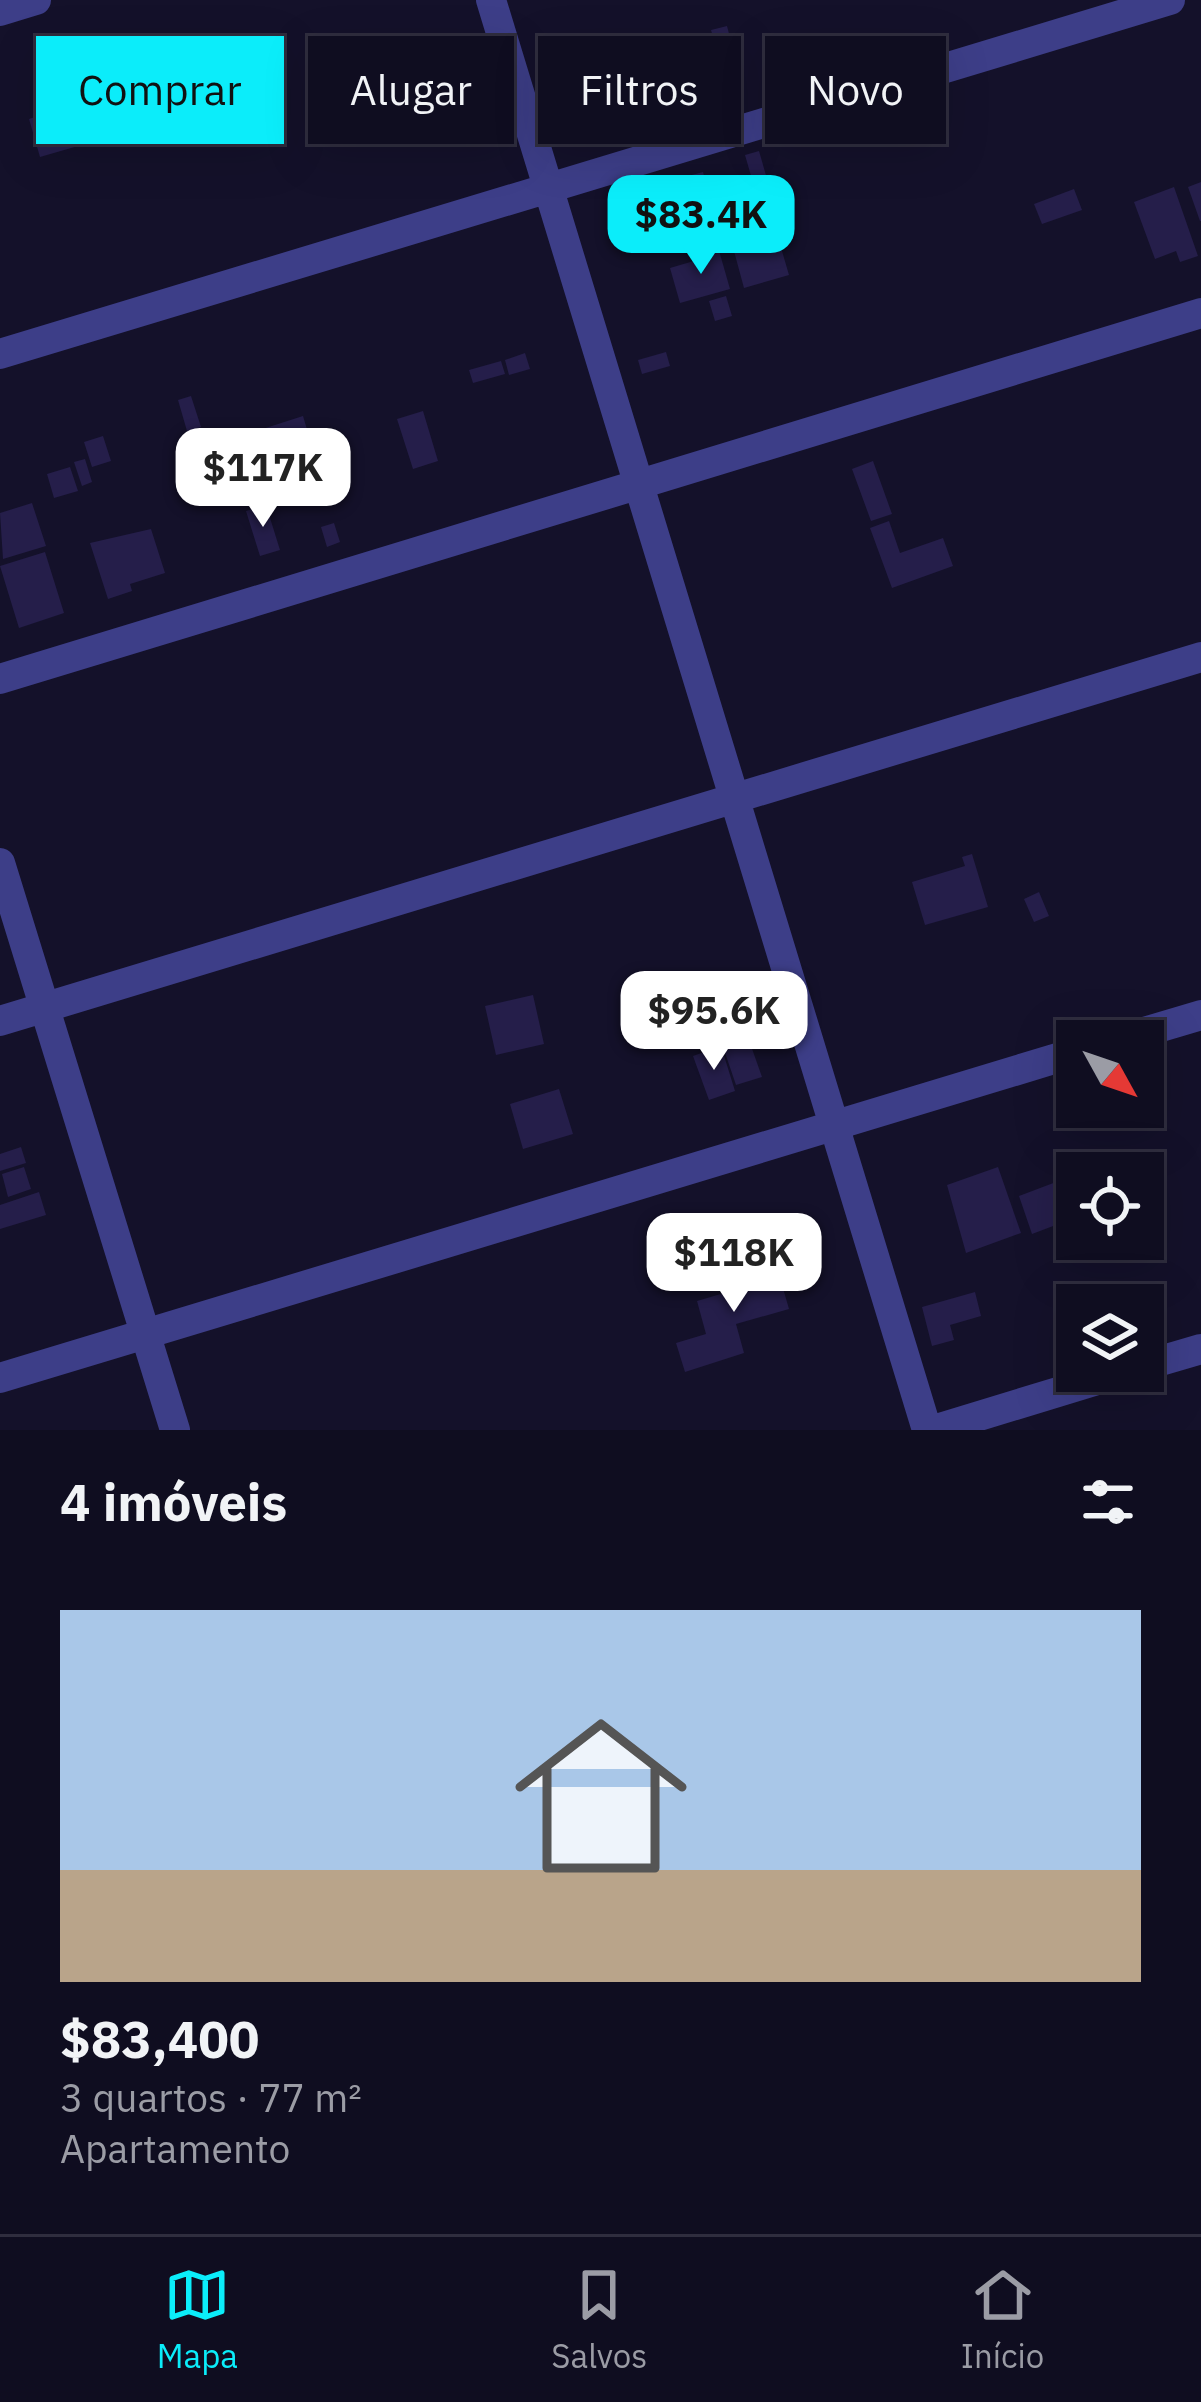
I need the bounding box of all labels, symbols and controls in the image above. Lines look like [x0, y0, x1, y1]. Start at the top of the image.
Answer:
chip: Comprar [36, 36, 284, 144]
chip: Alugar [308, 36, 514, 144]
chip: Filtros [538, 36, 741, 144]
chip: Novo [765, 36, 946, 144]
pin: $83.4K [603, 175, 799, 277]
text: $83.4K [635, 188, 767, 239]
pin: $117K [179, 428, 347, 530]
text: $117K [203, 441, 323, 492]
pin: $95.6K [616, 971, 812, 1073]
text: $95.6K [648, 984, 780, 1035]
north arrow [1056, 1020, 1164, 1128]
map controls [1056, 1020, 1164, 1392]
button: locate [1056, 1152, 1164, 1260]
pin: $118K [650, 1213, 818, 1315]
text: $118K [674, 1226, 794, 1277]
button: layers [1056, 1284, 1164, 1392]
text: 4 imóveis [60, 1469, 287, 1535]
icon: filters [1075, 1469, 1141, 1535]
icon: home [493, 1688, 709, 1904]
text: $83,400 [60, 2006, 259, 2072]
text: 3 quartos · 77 m² [60, 2072, 362, 2123]
text: Apartamento [60, 2123, 290, 2174]
tab: Mapa [157, 2262, 238, 2377]
tab: Salvos [551, 2262, 647, 2377]
tab: Início [961, 2262, 1044, 2377]

